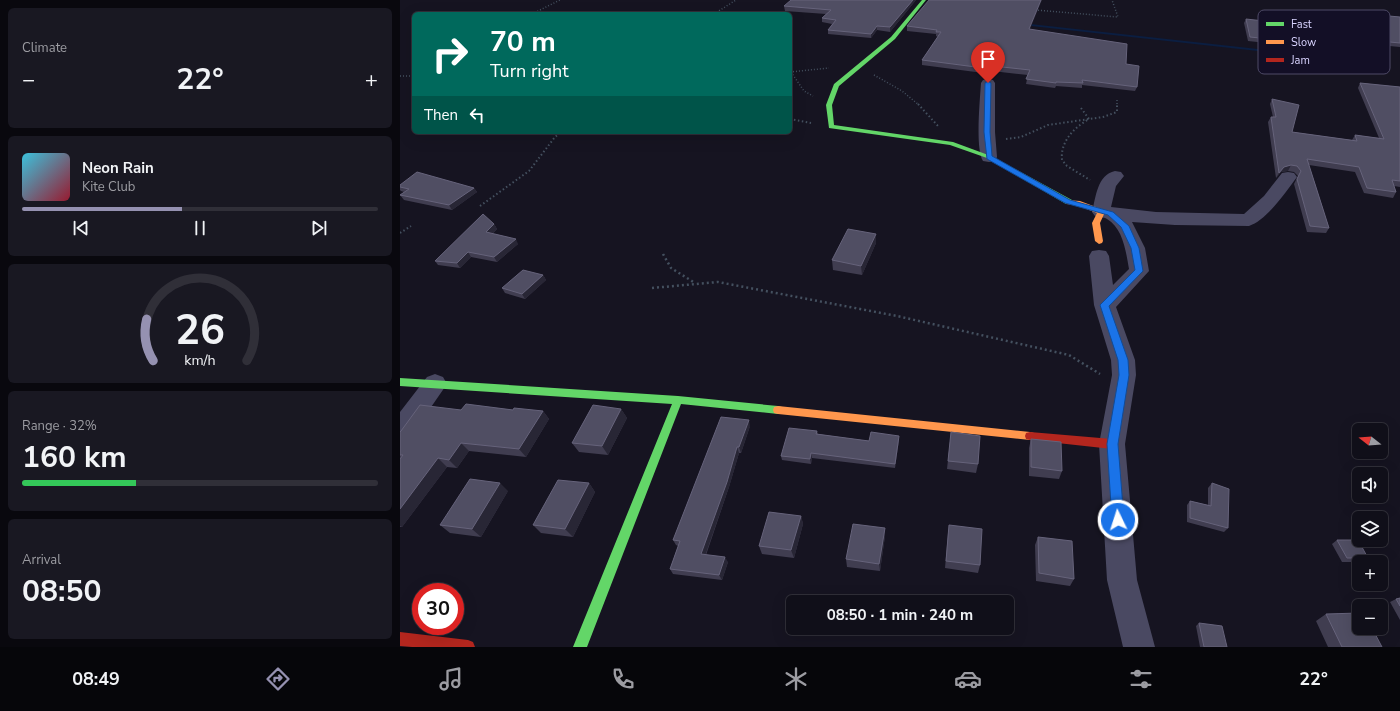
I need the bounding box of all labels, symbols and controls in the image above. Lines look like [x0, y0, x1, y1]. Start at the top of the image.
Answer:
legend [1258, 10, 1390, 74]
text: Fast [1291, 17, 1312, 32]
text: 70 m [490, 23, 556, 61]
icon: right [424, 28, 476, 80]
text: Slow [1291, 35, 1316, 50]
text: Climate [22, 39, 67, 57]
pin [971, 42, 1005, 83]
icon: arrive [977, 48, 999, 70]
text: Jam [1290, 53, 1310, 68]
text: 22° [176, 59, 224, 100]
text: Turn right [490, 59, 569, 83]
text: − [22, 65, 35, 95]
text: + [365, 65, 378, 95]
icon: left [466, 104, 488, 126]
text: Then [424, 105, 458, 125]
text: Neon Rain [82, 158, 154, 178]
text: Kite Club [82, 178, 135, 196]
icon: previous [70, 217, 92, 239]
icon: pause [189, 217, 211, 239]
icon: next [308, 217, 330, 239]
text: 26 [175, 302, 225, 359]
text: km/h [184, 351, 216, 370]
text: Range · 32% [22, 417, 97, 435]
north arrow [1352, 423, 1388, 459]
map controls [1352, 423, 1388, 635]
text: 160 km [22, 437, 127, 478]
button: sound [1352, 467, 1388, 503]
position arrow [1097, 499, 1139, 541]
button: layers [1352, 511, 1388, 547]
text: Arrival [22, 551, 61, 569]
button: + [1352, 555, 1388, 591]
text: 08:50 [22, 571, 101, 612]
speed limit sign: 30 [412, 583, 464, 635]
button: − [1352, 599, 1388, 635]
text: 08:50 · 1 min · 240 m [827, 605, 973, 625]
icon: directions [264, 665, 292, 693]
icon: music [437, 665, 465, 693]
icon: phone [609, 665, 637, 693]
icon: climate [782, 665, 810, 693]
icon: car [954, 665, 982, 693]
icon: filters [1127, 665, 1155, 693]
text: 08:49 [72, 667, 120, 691]
text: 22° [1299, 667, 1328, 691]

